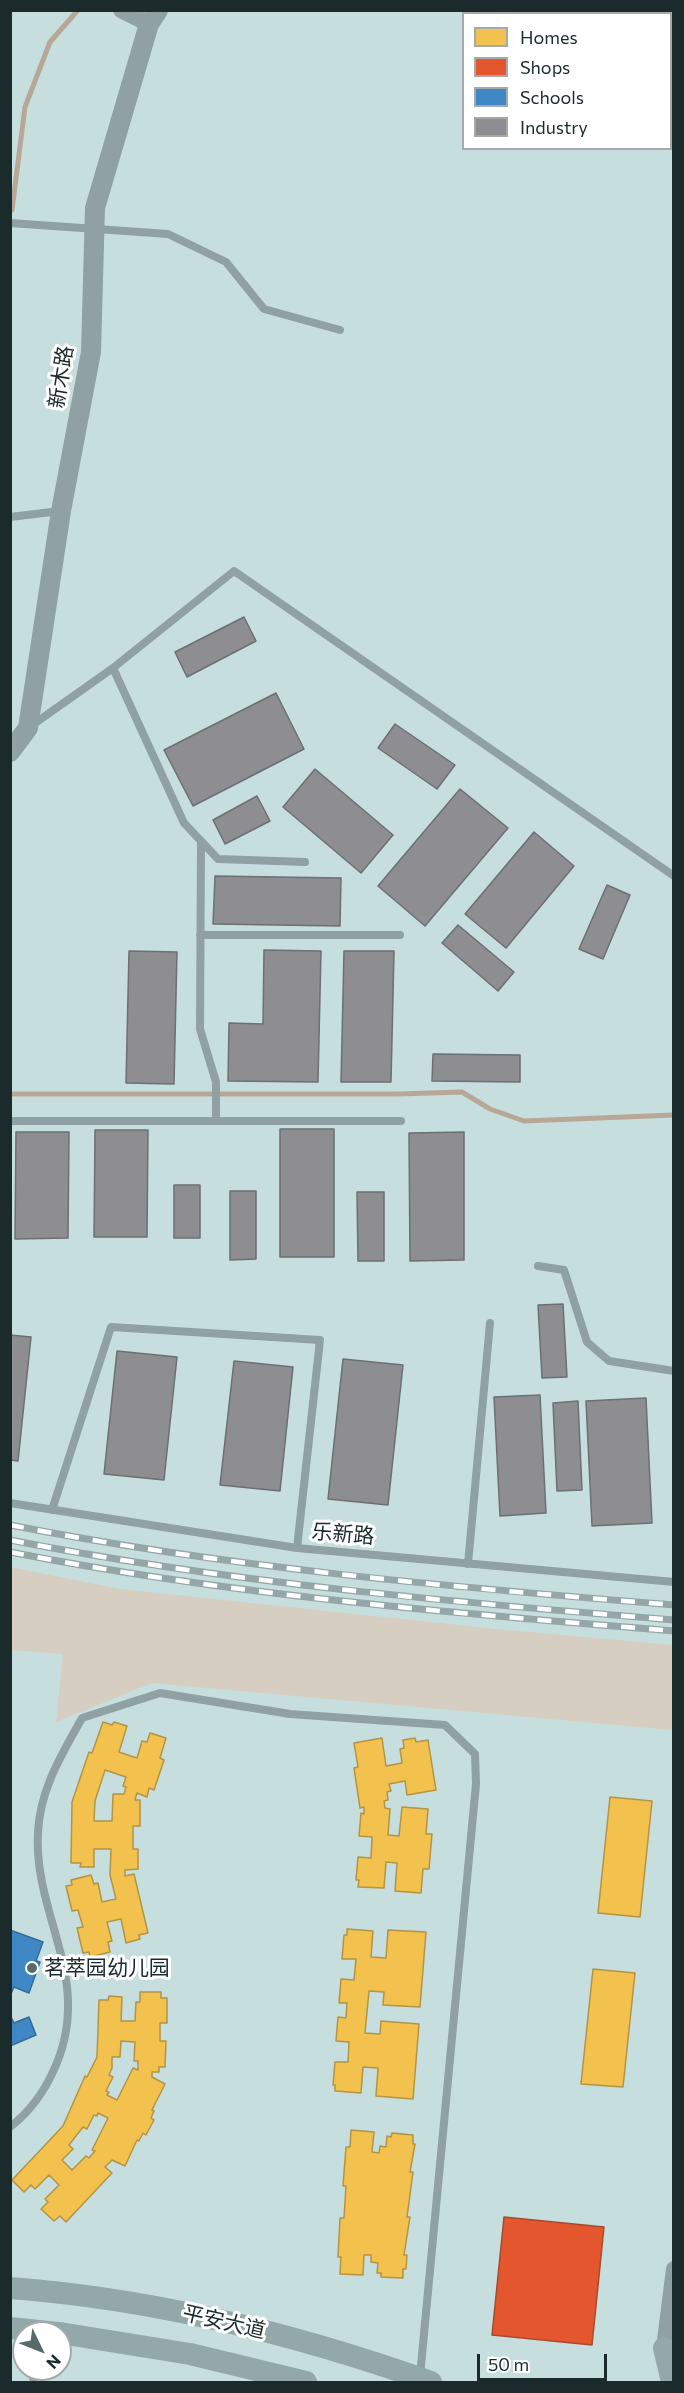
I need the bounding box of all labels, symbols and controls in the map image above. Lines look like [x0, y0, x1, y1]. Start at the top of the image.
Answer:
legend [462, 12, 672, 150]
text: Homes [520, 26, 578, 48]
text: Shops [520, 56, 570, 78]
text: Schools [520, 86, 584, 108]
text: Industry [520, 116, 588, 138]
street label: 新木路 [44, 344, 78, 410]
street label: 乐新路 [311, 1519, 375, 1549]
place label: 茗萃园幼儿园 [44, 1955, 170, 1981]
marker: 茗萃园幼儿园 [25, 1961, 39, 1975]
street label: 平安大道 [180, 2300, 268, 2344]
north arrow [12, 2321, 72, 2381]
scale bar [480, 2342, 610, 2380]
text: N [43, 2351, 65, 2373]
text: 50 m [488, 2353, 529, 2375]

